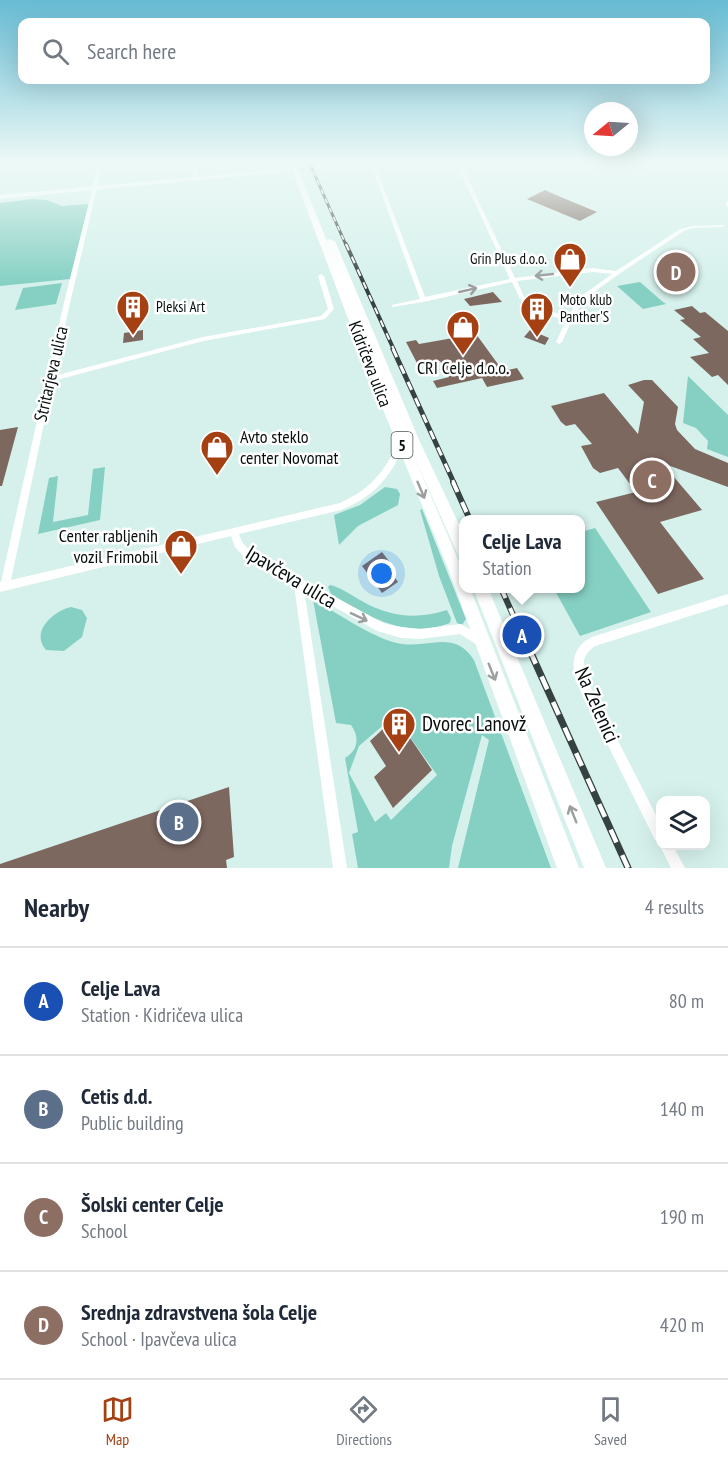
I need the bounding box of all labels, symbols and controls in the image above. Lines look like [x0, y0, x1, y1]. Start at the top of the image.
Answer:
search box [18, 18, 710, 84]
icon: search [39, 35, 72, 68]
text: Search here [87, 37, 176, 65]
north arrow [584, 102, 638, 156]
shop icon: Grin Plus d.o.o. [552, 241, 588, 288]
place label: Grin Plus d.o.o. [470, 249, 547, 268]
pin: D [656, 250, 696, 294]
one-way arrow [535, 270, 555, 281]
one-way arrow [458, 283, 477, 295]
building icon: Pleksi Art [115, 289, 151, 336]
place label: Moto klub Panther'S [560, 290, 612, 326]
building icon: Moto klub Panther'S [519, 291, 555, 338]
place label: Pleksi Art [156, 297, 205, 316]
shop icon: CRI Celje d.o.o. [445, 309, 481, 356]
street label: Kidričeva ulica [344, 318, 397, 410]
street label: Stritarjeva ulica [28, 324, 73, 424]
place label: CRI Celje d.o.o. [417, 356, 509, 379]
place label: Avto steklo center Novomat [240, 425, 338, 469]
shop icon: Avto steklo center Novomat [199, 429, 235, 476]
road number: 5 [392, 432, 412, 458]
pin: C [632, 458, 672, 502]
one-way arrow [416, 480, 427, 499]
popup [459, 515, 585, 593]
place label: Center rabljenih vozil Frimobil [59, 524, 159, 568]
text: Celje Lava [482, 527, 562, 555]
shop icon: Center rabljenih vozil Frimobil [163, 528, 199, 575]
street label: Ipavčeva ulica [241, 539, 342, 614]
text: Station [482, 555, 532, 581]
your location [367, 559, 396, 588]
one-way arrow [350, 611, 368, 623]
pin: A [502, 612, 542, 658]
one-way arrow [487, 662, 498, 680]
street label: Na Zelenici [569, 663, 626, 747]
building icon: Dvorec Lanovž [381, 706, 417, 753]
place label: Dvorec Lanovž [422, 710, 526, 737]
map controls [656, 796, 710, 850]
button: layers [656, 796, 710, 850]
pin: B [160, 800, 198, 844]
one-way arrow [567, 805, 578, 824]
text: Nearby [24, 891, 89, 924]
text: 4 results [645, 894, 704, 920]
text: Celje Lava [81, 974, 160, 1002]
text: A [38, 988, 49, 1014]
text: 80 m [669, 988, 704, 1014]
text: Station · Kidričeva ulica [81, 1002, 243, 1028]
text: Cetis d.d. [81, 1082, 152, 1110]
text: B [39, 1096, 48, 1122]
text: 140 m [660, 1096, 704, 1122]
text: Public building [81, 1110, 184, 1136]
text: Šolski center Celje [81, 1190, 224, 1218]
text: C [39, 1204, 48, 1230]
text: 190 m [660, 1204, 704, 1230]
text: School [81, 1218, 127, 1244]
text: Srednja zdravstvena šola Celje [81, 1298, 317, 1326]
text: D [38, 1312, 49, 1338]
text: 420 m [660, 1312, 704, 1338]
text: School · Ipavčeva ulica [81, 1326, 237, 1352]
tab: Map [101, 1393, 134, 1449]
tab: Directions [336, 1393, 392, 1449]
tab: Saved [594, 1393, 627, 1449]

